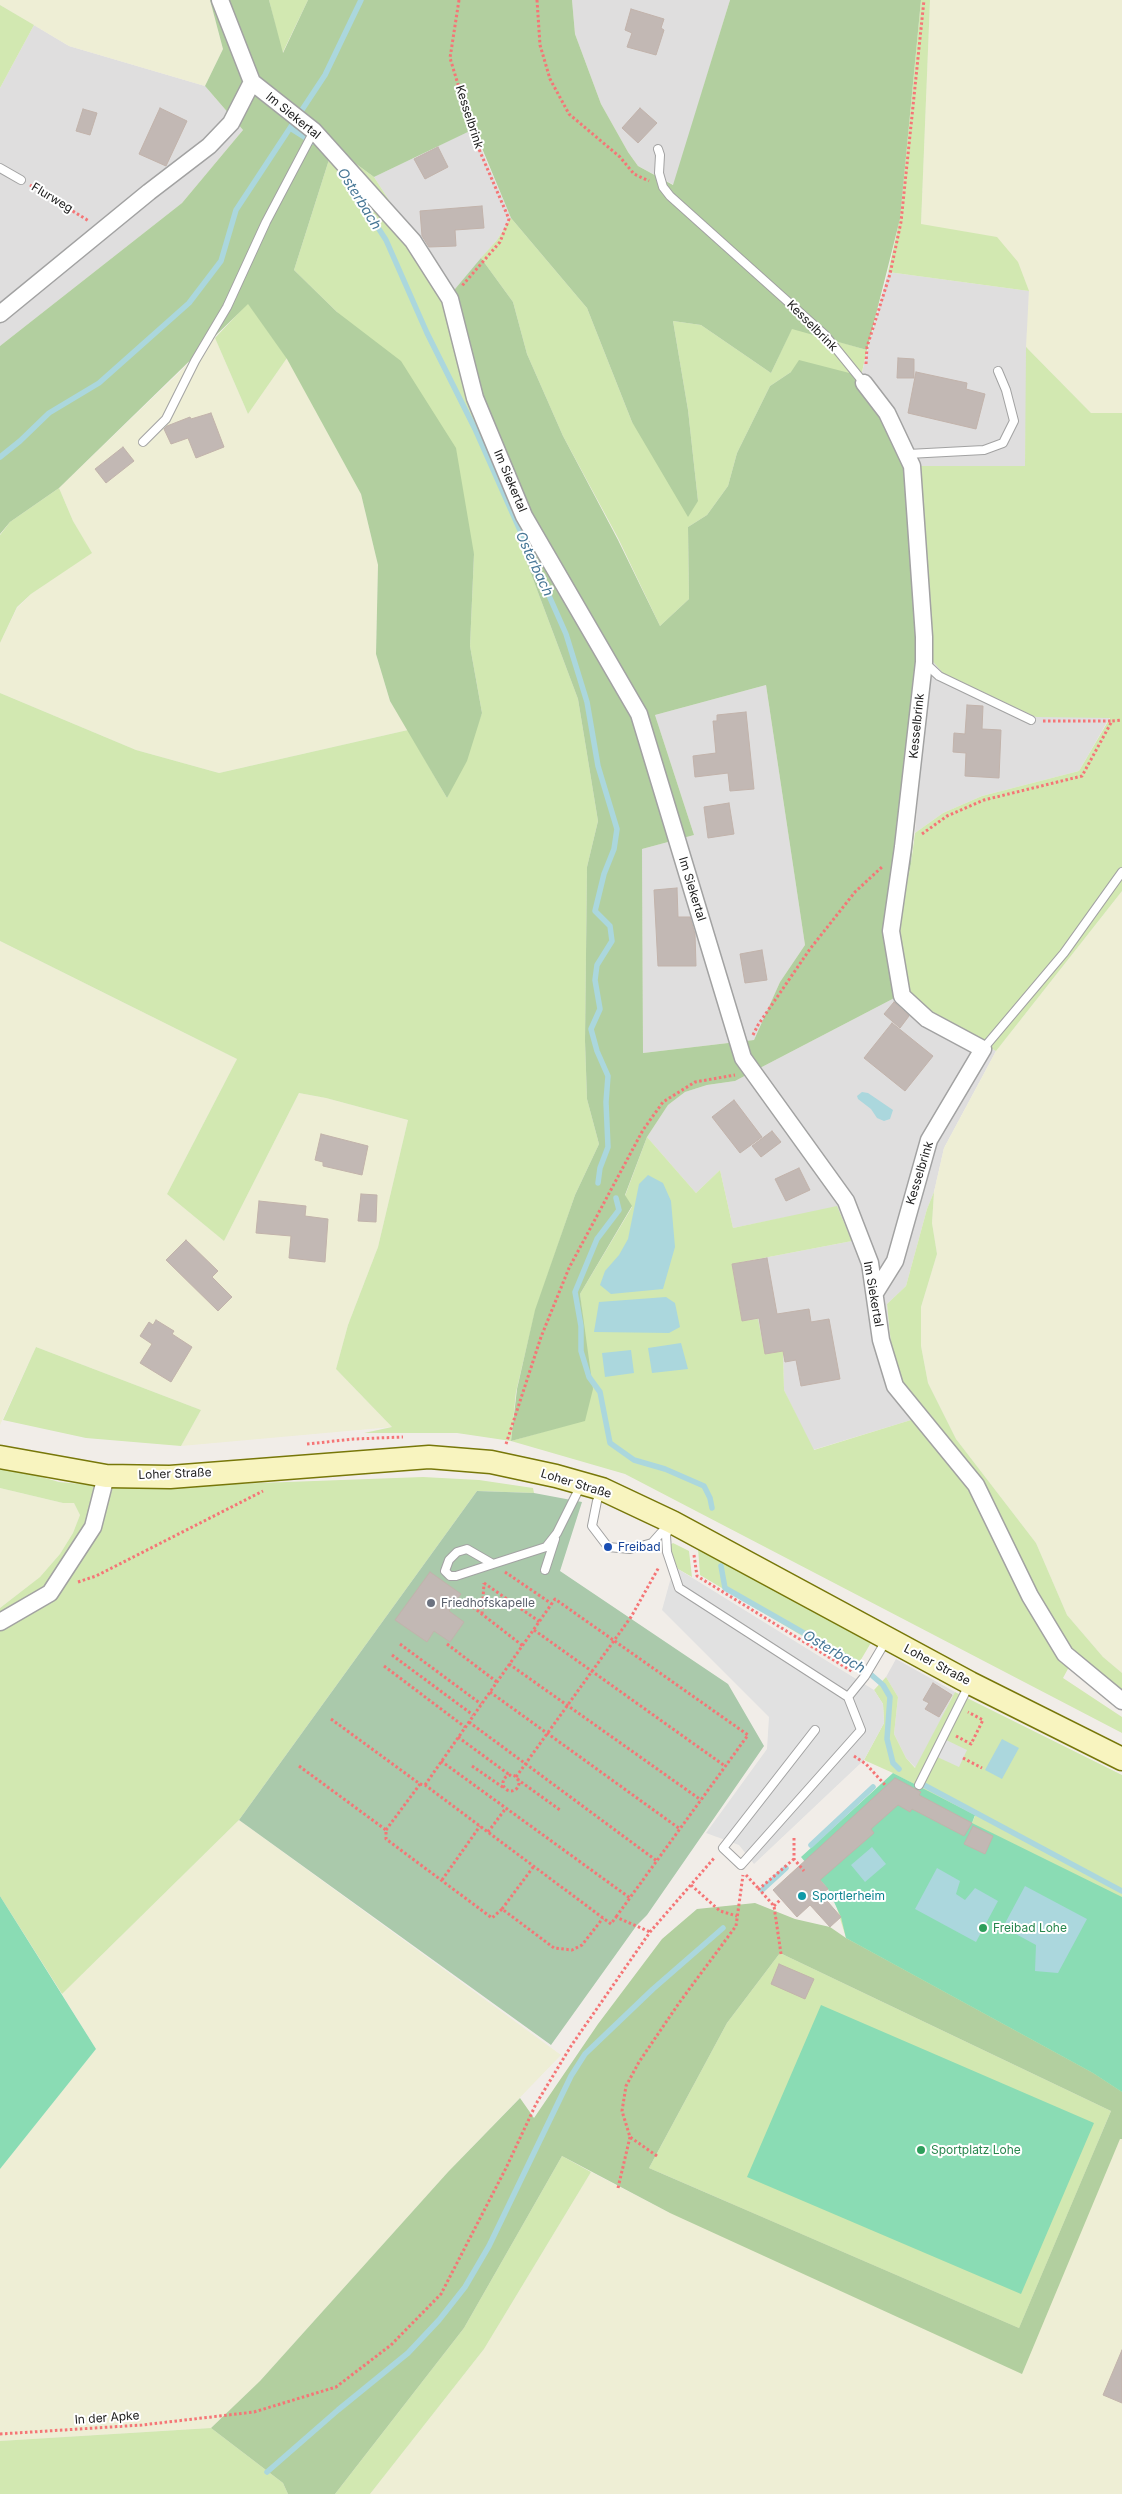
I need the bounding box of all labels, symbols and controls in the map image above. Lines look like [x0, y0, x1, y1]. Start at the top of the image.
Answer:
street label: Kesselbrink [452, 83, 486, 151]
street label: Im Siekertal [263, 90, 323, 142]
water label: Osterbach [333, 165, 385, 233]
street label: Flurweg [29, 180, 75, 216]
street label: Kesselbrink [784, 298, 840, 354]
street label: Im Siekertal [490, 448, 530, 514]
water label: Osterbach [512, 529, 556, 599]
street label: Kesselbrink [906, 693, 928, 759]
street label: Im Siekertal [675, 855, 709, 923]
street label: Kesselbrink [903, 1139, 937, 1207]
street label: Im Siekertal [860, 1260, 886, 1328]
street label: Loher Straße [138, 1466, 212, 1482]
street label: Loher Straße [539, 1466, 613, 1502]
place label: Freibad [618, 1540, 661, 1554]
marker: Freibad [602, 1541, 614, 1553]
place label: Friedhofskapelle [441, 1596, 535, 1610]
marker: Friedhofskapelle [425, 1597, 437, 1609]
water label: Osterbach [800, 1627, 868, 1677]
street label: Loher Straße [901, 1641, 973, 1689]
place label: Sportlerheim [812, 1889, 885, 1903]
marker: Sportlerheim [796, 1890, 808, 1902]
place label: Freibad Lohe [993, 1921, 1067, 1935]
marker: Freibad Lohe [977, 1922, 989, 1934]
place label: Sportplatz Lohe [931, 2143, 1021, 2157]
marker: Sportplatz Lohe [915, 2144, 927, 2156]
street label: In der Apke [74, 2409, 140, 2427]

